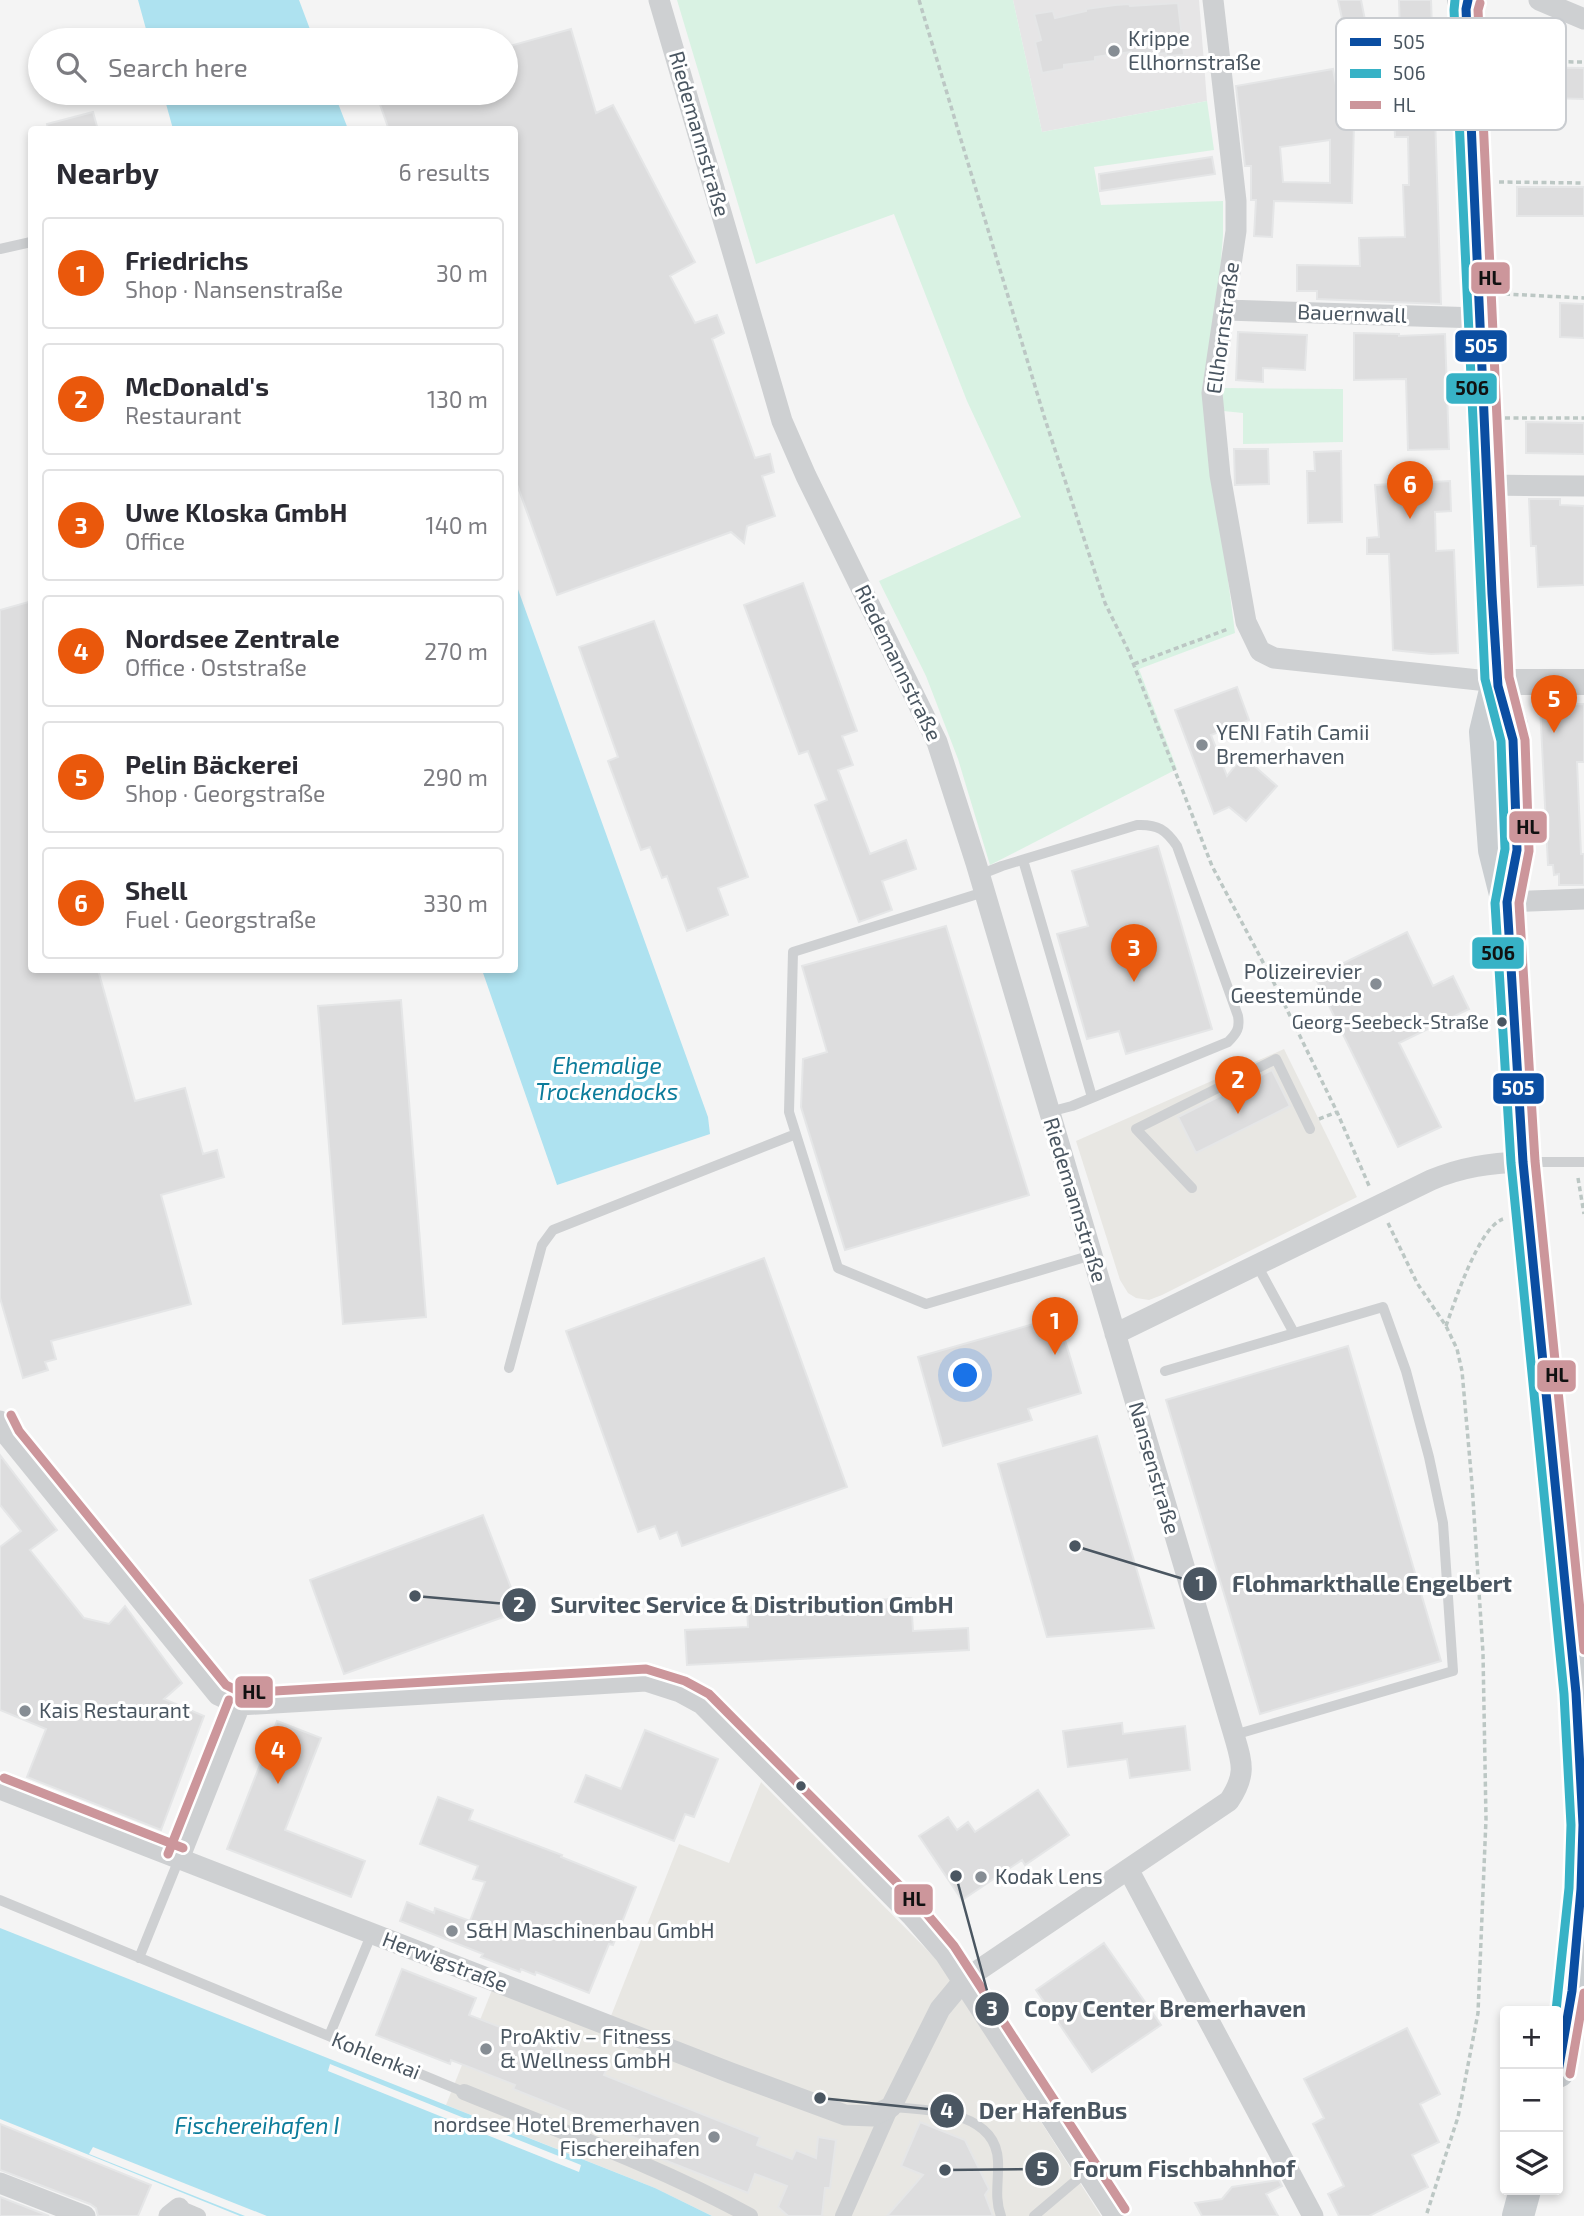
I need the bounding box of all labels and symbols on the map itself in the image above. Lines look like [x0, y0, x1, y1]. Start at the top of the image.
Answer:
legend [1336, 18, 1566, 130]
place label: Krippe Ellhornstraße [1128, 25, 1261, 74]
text: 505 [1393, 30, 1425, 53]
marker: Krippe Ellhornstraße [1106, 43, 1122, 59]
street label: Riedemannstraße [665, 48, 736, 219]
text: 506 [1393, 61, 1426, 84]
text: HL [1393, 93, 1416, 116]
street label: Ellhornstraße [1200, 260, 1243, 395]
line badge: HL [1470, 261, 1511, 295]
text: HL [1478, 266, 1502, 289]
street label: Bauernwall [1297, 298, 1408, 327]
line badge: 505 [1454, 329, 1508, 363]
text: 505 [1465, 334, 1497, 357]
line badge: 506 [1445, 372, 1498, 405]
text: 506 [1455, 376, 1489, 399]
pin: 6 [1387, 461, 1433, 519]
street label: Riedemannstraße [851, 580, 948, 745]
pin: 5 [1531, 675, 1577, 733]
place label: YENI Fatih Camii Bremerhaven [1216, 719, 1369, 768]
marker: YENI Fatih Camii Bremerhaven [1194, 737, 1210, 753]
line badge: HL [1508, 810, 1548, 844]
text: HL [1516, 815, 1540, 838]
pin: 3 [1111, 924, 1157, 982]
line badge: 506 [1471, 936, 1525, 970]
text: 506 [1481, 941, 1515, 964]
place label: Polizeirevier Geestemünde [1230, 958, 1363, 1007]
marker: Polizeirevier Geestemünde [1368, 976, 1384, 992]
place label: Georg-Seebeck-Straße [1292, 1010, 1489, 1033]
marker: Georg-Seebeck-Straße [1495, 1015, 1509, 1029]
water label: Ehemalige Trockendocks [536, 1051, 678, 1105]
pin: 2 [1215, 1056, 1261, 1114]
line badge: 505 [1492, 1072, 1545, 1105]
text: 505 [1502, 1076, 1534, 1099]
street label: Riedemannstraße [1039, 1114, 1113, 1285]
pin: 1 [1032, 1297, 1078, 1355]
your location [948, 1358, 982, 1392]
line badge: HL [1536, 1359, 1577, 1393]
text: HL [1545, 1363, 1569, 1386]
street label: Nansenstraße [1125, 1398, 1186, 1537]
callout: Flohmarkthalle Engelbert [1183, 1562, 1526, 1606]
text: Flohmarkthalle Engelbert [1232, 1569, 1512, 1597]
text: 1 [1195, 1570, 1205, 1595]
callout: Survitec Service & Distribution GmbH [501, 1583, 967, 1627]
text: Survitec Service & Distribution GmbH [550, 1590, 954, 1618]
text: 2 [513, 1591, 525, 1616]
line badge: HL [234, 1675, 274, 1709]
text: HL [242, 1680, 266, 1703]
place label: Kais Restaurant [39, 1697, 190, 1722]
marker: Kais Restaurant [17, 1703, 33, 1719]
pin: 4 [255, 1726, 301, 1784]
unlabelled marker [794, 1779, 808, 1793]
place label: Kodak Lens [995, 1863, 1103, 1888]
marker: Kodak Lens [973, 1869, 989, 1885]
line badge: HL [893, 1883, 934, 1916]
text: HL [902, 1887, 926, 1910]
place label: S&H Maschinenbau GmbH [466, 1917, 714, 1942]
marker: S&H Maschinenbau GmbH [444, 1923, 460, 1939]
street label: Herwigstraße [379, 1925, 512, 1996]
callout: Copy Center Bremerhaven [974, 1987, 1320, 2031]
text: Copy Center Bremerhaven [1024, 1994, 1306, 2022]
text: 3 [986, 1995, 998, 2020]
place label: ProAktiv – Fitness & Wellness GmbH [500, 2023, 671, 2072]
street label: Kohlenkai [329, 2026, 425, 2084]
marker: ProAktiv – Fitness & Wellness GmbH [478, 2041, 494, 2057]
callout: Der HafenBus [930, 2089, 1142, 2133]
text: Der HafenBus [979, 2096, 1127, 2124]
text: 4 [940, 2097, 954, 2122]
water label: Fischereihafen I [174, 2111, 340, 2139]
place label: nordsee Hotel Bremerhaven Fischereihafen [433, 2111, 700, 2160]
marker: nordsee Hotel Bremerhaven Fischereihafen [706, 2129, 722, 2145]
callout: Forum Fischbahnhof [1024, 2147, 1310, 2191]
text: Forum Fischbahnhof [1073, 2154, 1296, 2182]
text: 5 [1036, 2155, 1048, 2180]

